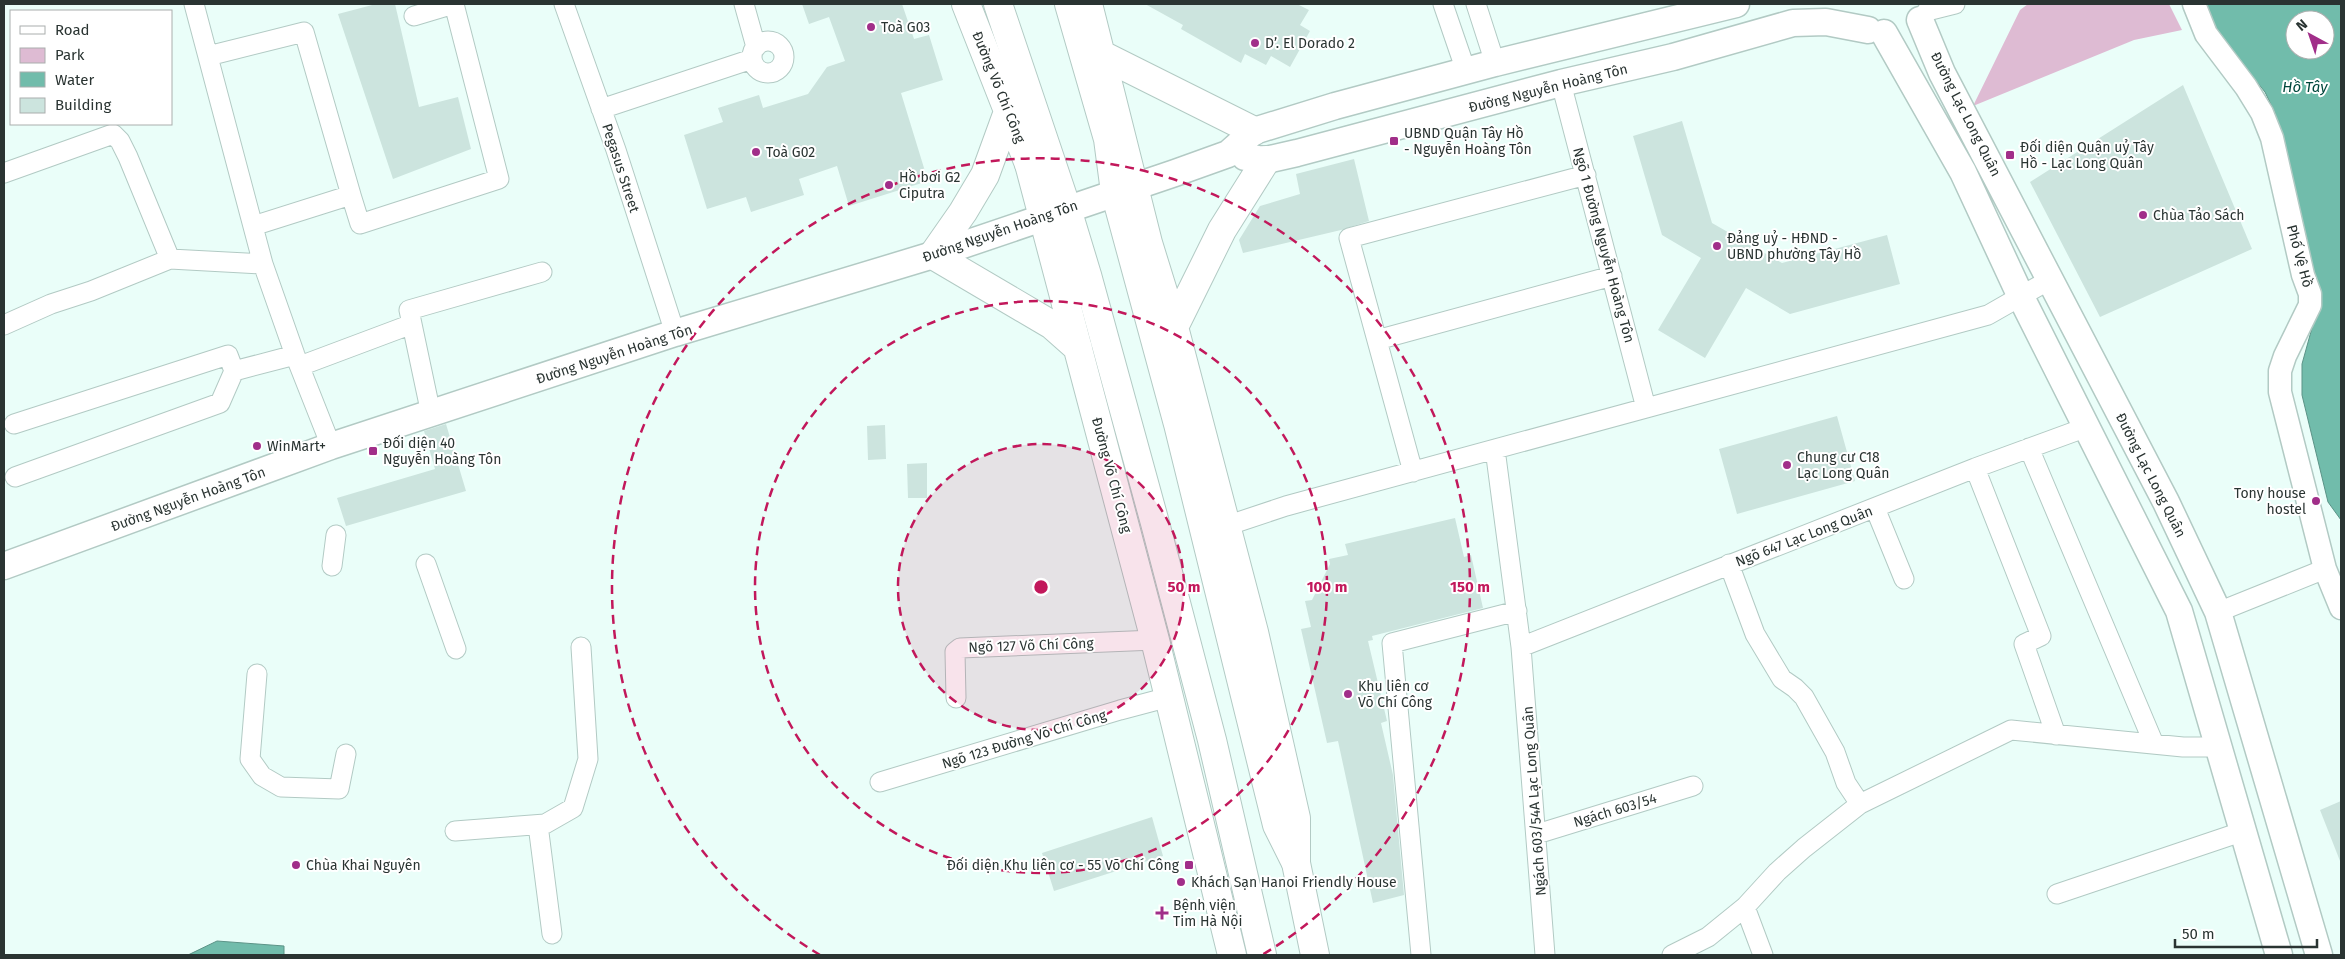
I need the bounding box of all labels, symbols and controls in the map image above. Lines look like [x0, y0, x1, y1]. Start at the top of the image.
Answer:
legend [10, 10, 172, 125]
north arrow [2285, 10, 2335, 60]
text: N [2293, 16, 2311, 35]
place label: Toà G03 [881, 19, 930, 36]
text: Road [55, 21, 90, 39]
marker: Toà G03 [865, 21, 877, 33]
street label: Đường Võ Chí Công [968, 29, 1029, 146]
place label: D’. El Dorado 2 [1265, 35, 1355, 52]
marker: D’. El Dorado 2 [1249, 37, 1261, 49]
text: Park [55, 46, 85, 64]
street label: Đường Lạc Long Quân [1927, 49, 2004, 179]
street label: Đường Nguyễn Hoàng Tôn [1467, 60, 1629, 116]
text: Water [55, 71, 94, 89]
water label: Hồ Tây [2282, 78, 2328, 96]
text: Building [55, 96, 111, 114]
street label: Pegasus Street [598, 121, 643, 216]
place label: UBND Quận Tây Hồ - Nguyễn Hoàng Tôn [1404, 124, 1532, 158]
marker: UBND Quận Tây Hồ - Nguyễn Hoàng Tôn [1388, 135, 1400, 147]
place label: Đối diện Quận uỷ Tây Hồ - Lạc Long Quân [2020, 138, 2154, 172]
place label: Toà G02 [766, 144, 815, 161]
marker: Toà G02 [750, 146, 762, 158]
street label: Ngõ 1 Đường Nguyễn Hoàng Tôn [1569, 146, 1638, 345]
marker: Đối diện Quận uỷ Tây Hồ - Lạc Long Quân [2004, 149, 2016, 161]
place label: Hồ bơi G2 Ciputra [899, 168, 960, 202]
marker: Hồ bơi G2 Ciputra [883, 179, 895, 191]
street label: Đường Nguyễn Hoàng Tôn [920, 197, 1080, 266]
place label: Chùa Tảo Sách [2153, 207, 2245, 224]
marker: Chùa Tảo Sách [2137, 209, 2149, 221]
street label: Phố Vệ Hồ [2283, 223, 2317, 289]
place label: Đảng uỷ - HĐND - UBND phường Tây Hồ [1727, 230, 1861, 263]
marker: Đảng uỷ - HĐND - UBND phường Tây Hồ [1711, 240, 1723, 252]
street label: Đường Nguyễn Hoàng Tôn [534, 321, 694, 388]
street label: Đường Lạc Long Quân [2112, 410, 2189, 540]
street label: Đường Võ Chí Công [1088, 415, 1135, 535]
place label: Đối diện 40 Nguyễn Hoàng Tôn [383, 434, 501, 468]
place label: WinMart+ [267, 438, 326, 455]
marker: WinMart+ [251, 440, 263, 452]
marker: Đối diện 40 Nguyễn Hoàng Tôn [367, 445, 379, 457]
place label: Chung cư C18 Lạc Long Quân [1797, 449, 1889, 482]
marker: Chung cư C18 Lạc Long Quân [1781, 459, 1793, 471]
street label: Đường Nguyễn Hoàng Tôn [109, 464, 268, 535]
place label: Tony house hostel [2234, 485, 2306, 518]
marker: Tony house hostel [2310, 495, 2322, 507]
street label: Ngõ 647 Lạc Long Quân [1733, 502, 1875, 570]
centre of rings [1032, 578, 1050, 596]
text: 50 m [1167, 578, 1201, 596]
text: 100 m [1307, 578, 1347, 596]
text: 150 m [1450, 578, 1490, 596]
street label: Ngõ 127 Võ Chí Công [968, 635, 1095, 656]
place label: Khu liên cơ Võ Chí Công [1358, 678, 1433, 711]
marker: Khu liên cơ Võ Chí Công [1342, 688, 1354, 700]
street label: Ngách 603/54A Lạc Long Quân [1519, 705, 1550, 896]
street label: Ngõ 123 Đường Võ Chí Công [940, 706, 1109, 773]
street label: Ngách 603/54 [1571, 790, 1659, 831]
place label: Đối diện Khu liên cơ - 55 Võ Chí Công [947, 856, 1180, 874]
place label: Chùa Khai Nguyên [306, 857, 421, 874]
marker: Chùa Khai Nguyên [290, 859, 302, 871]
marker: Đối diện Khu liên cơ - 55 Võ Chí Công [1183, 859, 1195, 871]
place label: Khách Sạn Hanoi Friendly House [1191, 874, 1397, 891]
marker: Khách Sạn Hanoi Friendly House [1175, 876, 1187, 888]
place label: Bệnh viện Tim Hà Nội [1173, 897, 1242, 930]
marker: Bệnh viện Tim Hà Nội [1155, 906, 1169, 920]
scale bar [2175, 916, 2318, 948]
text: 50 m [2182, 925, 2215, 943]

